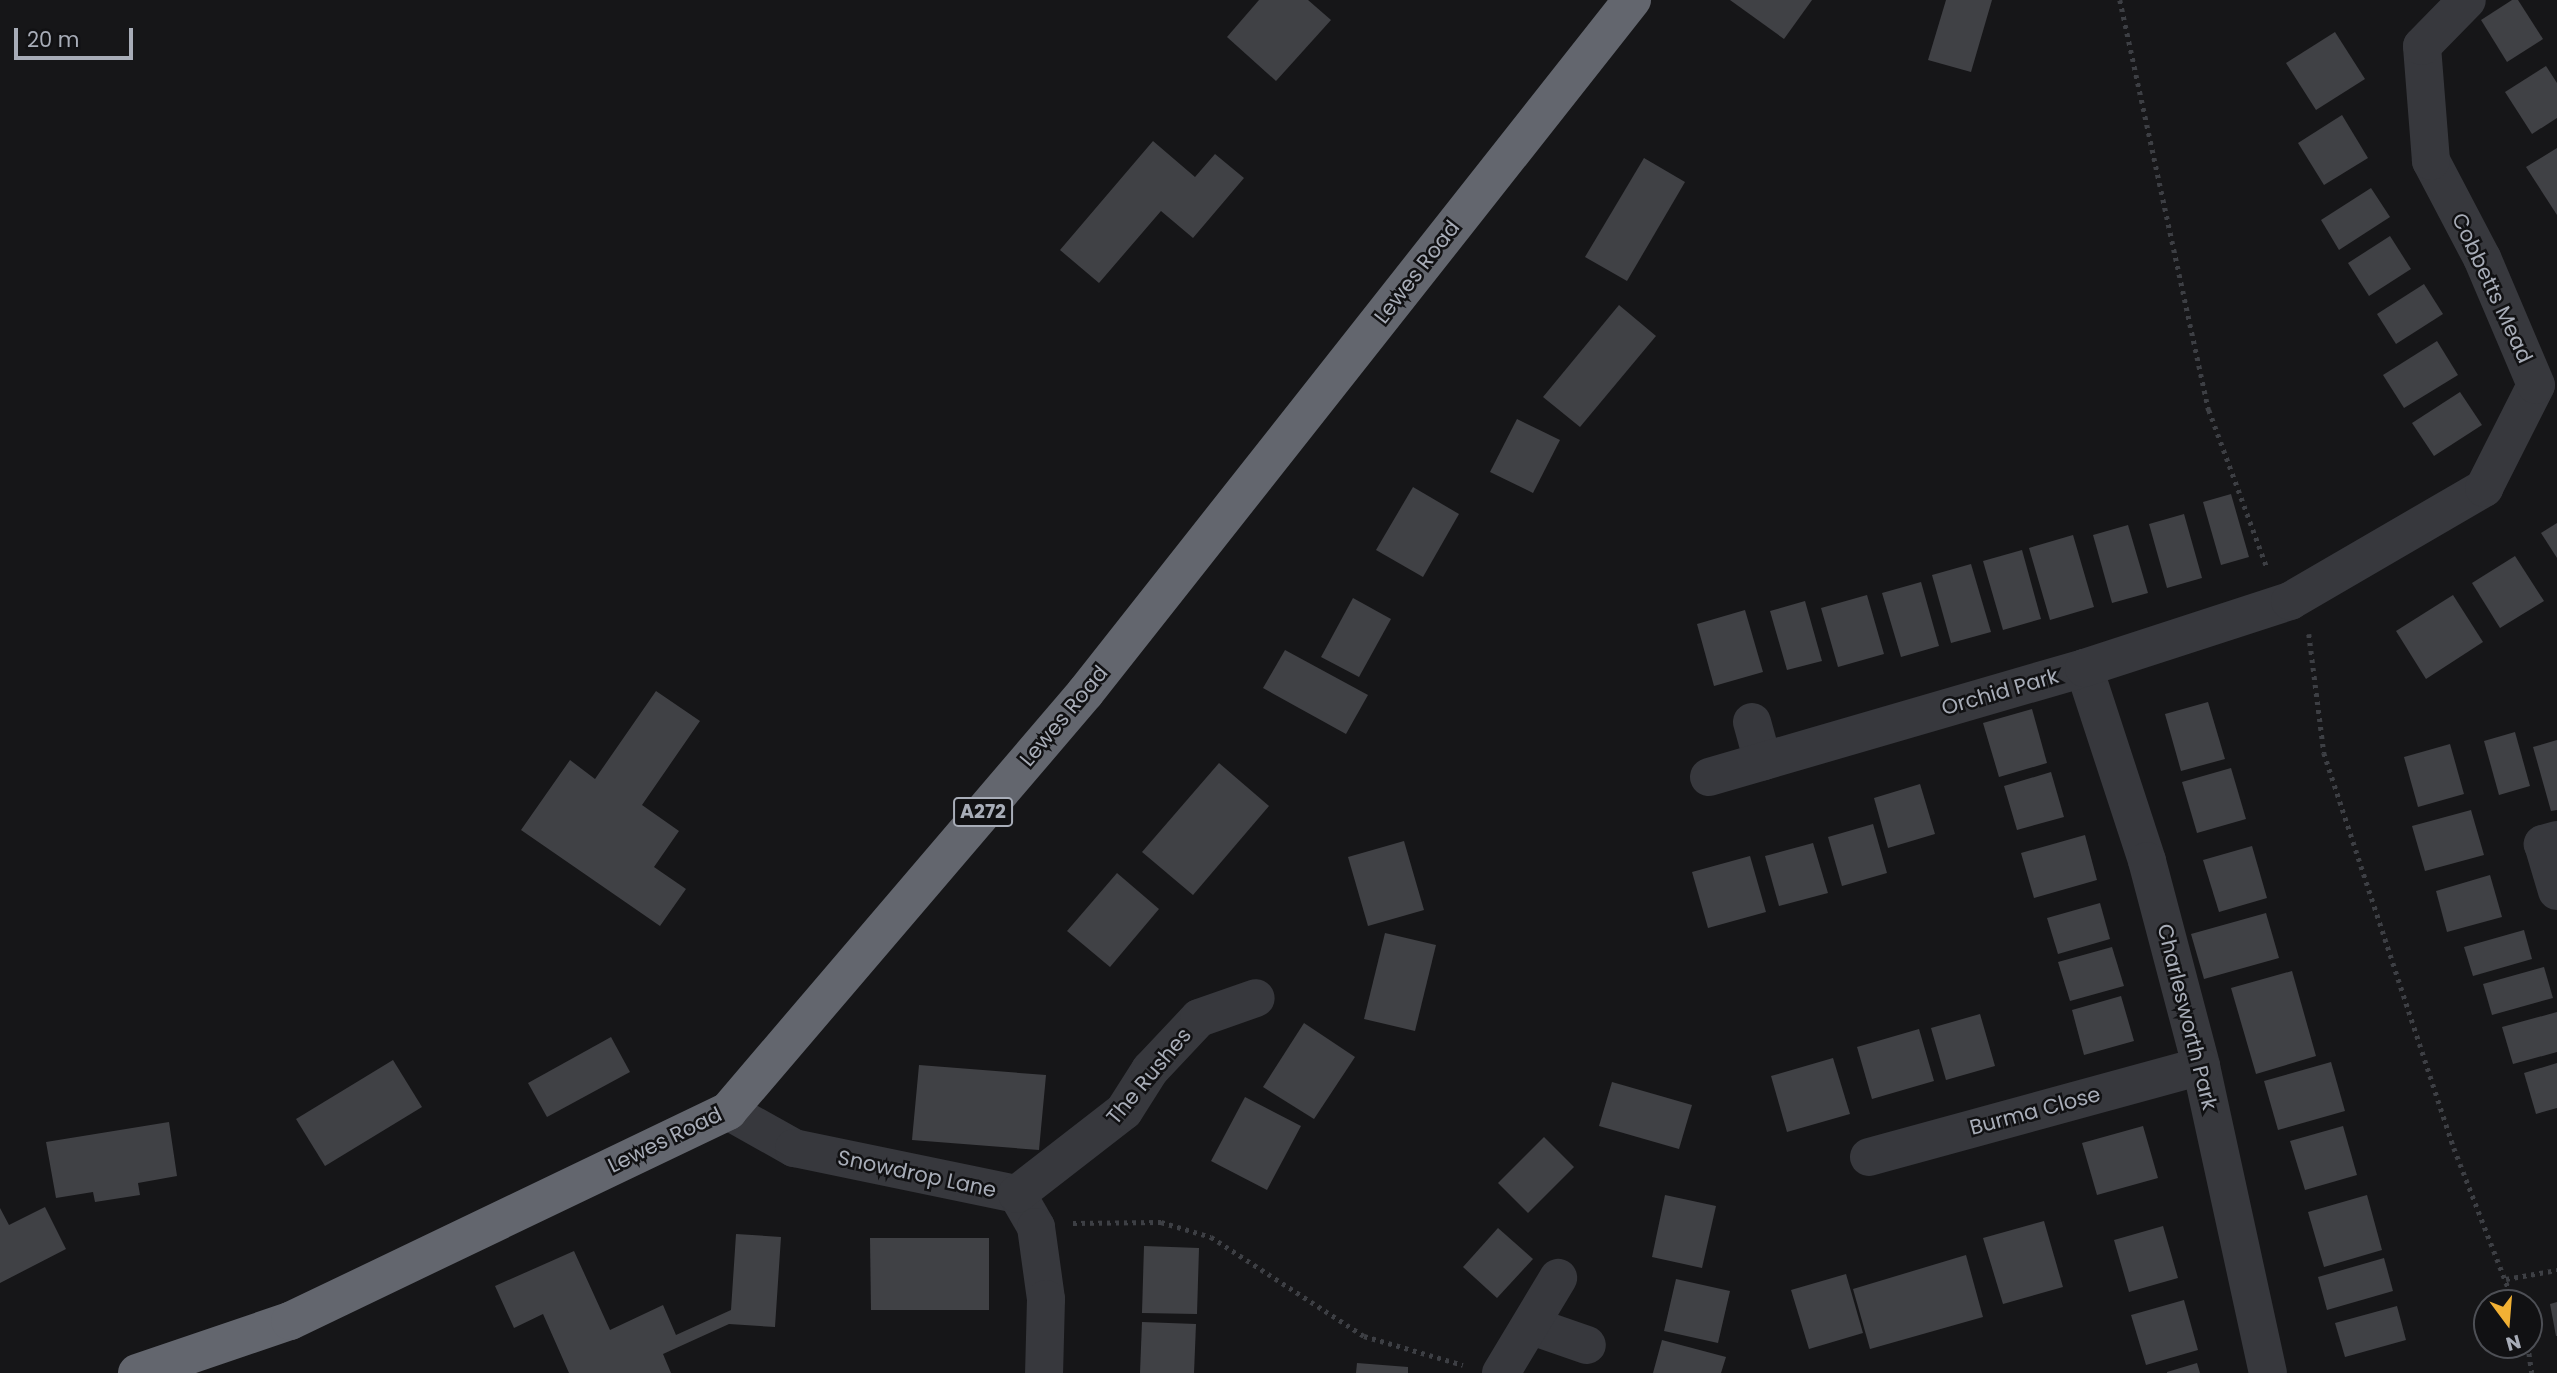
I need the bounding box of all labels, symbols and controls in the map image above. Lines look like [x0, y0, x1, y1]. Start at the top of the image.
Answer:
scale bar [18, 14, 136, 58]
text: 20 m [27, 25, 80, 54]
street label: Cobbetts Mead [2446, 209, 2538, 367]
street label: Lewes Road [1369, 216, 1465, 328]
street label: Lewes Road [1015, 661, 1113, 771]
street label: Orchid Park [1939, 663, 2061, 721]
road number: A272 [951, 796, 1014, 828]
street label: Charlesworth Park [2152, 921, 2222, 1113]
street label: The Rushes [1101, 1023, 1197, 1129]
street label: Burma Close [1967, 1081, 2103, 1141]
street label: Lewes Road [604, 1102, 726, 1178]
street label: Snowdrop Lane [835, 1145, 999, 1203]
north arrow [2473, 1289, 2543, 1359]
text: N [2503, 1328, 2524, 1358]

